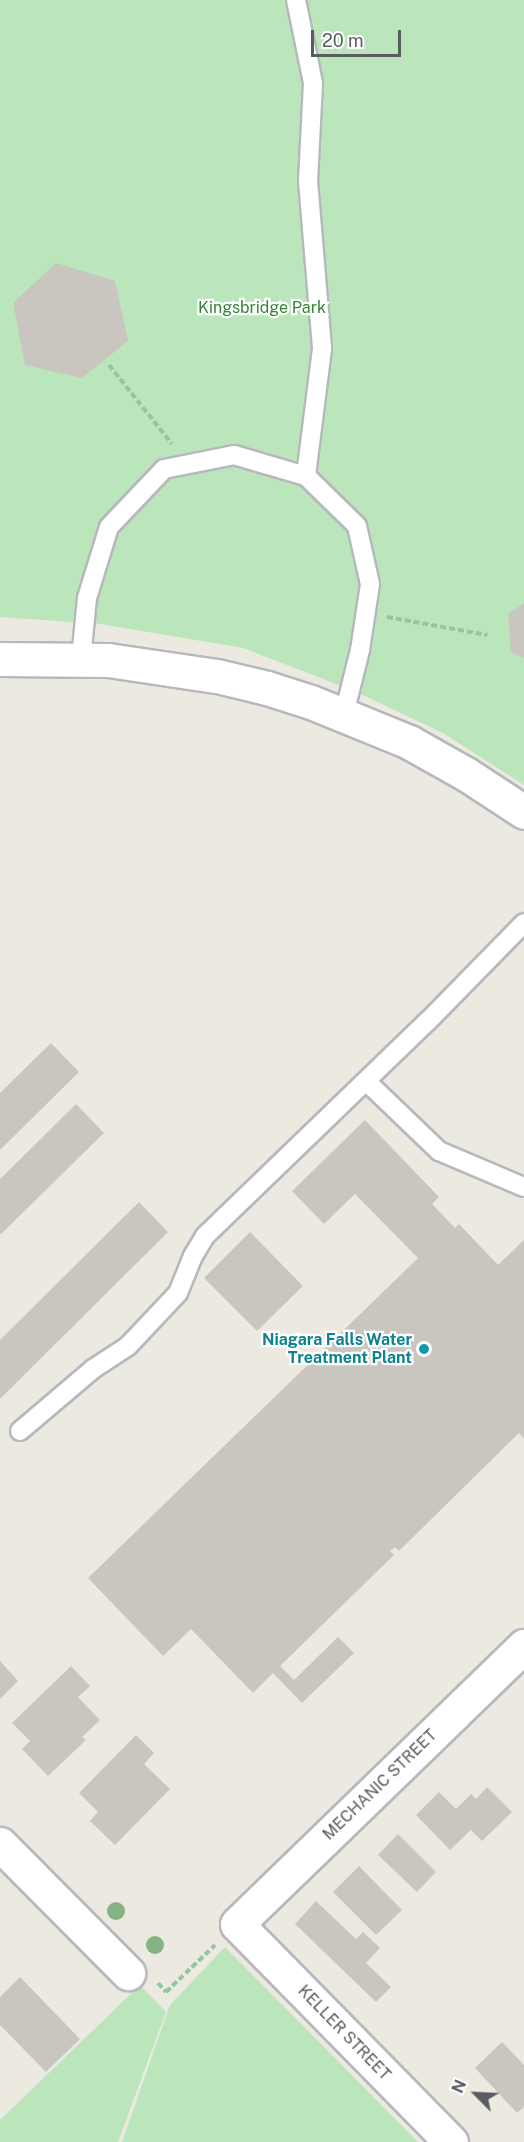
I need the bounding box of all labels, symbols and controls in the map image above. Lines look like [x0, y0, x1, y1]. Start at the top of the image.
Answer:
scale bar [314, 18, 404, 56]
text: 20 m [322, 30, 364, 51]
park label: Kingsbridge Park [198, 298, 326, 318]
place label: Niagara Falls Water Treatment Plant [262, 1330, 412, 1368]
marker: Niagara Falls Water Treatment Plant [417, 1342, 431, 1356]
street label: MECHANIC STREET [319, 1726, 441, 1844]
street label: KELLER STREET [294, 1981, 394, 2085]
north arrow [446, 2064, 506, 2124]
text: N [448, 2077, 470, 2096]

